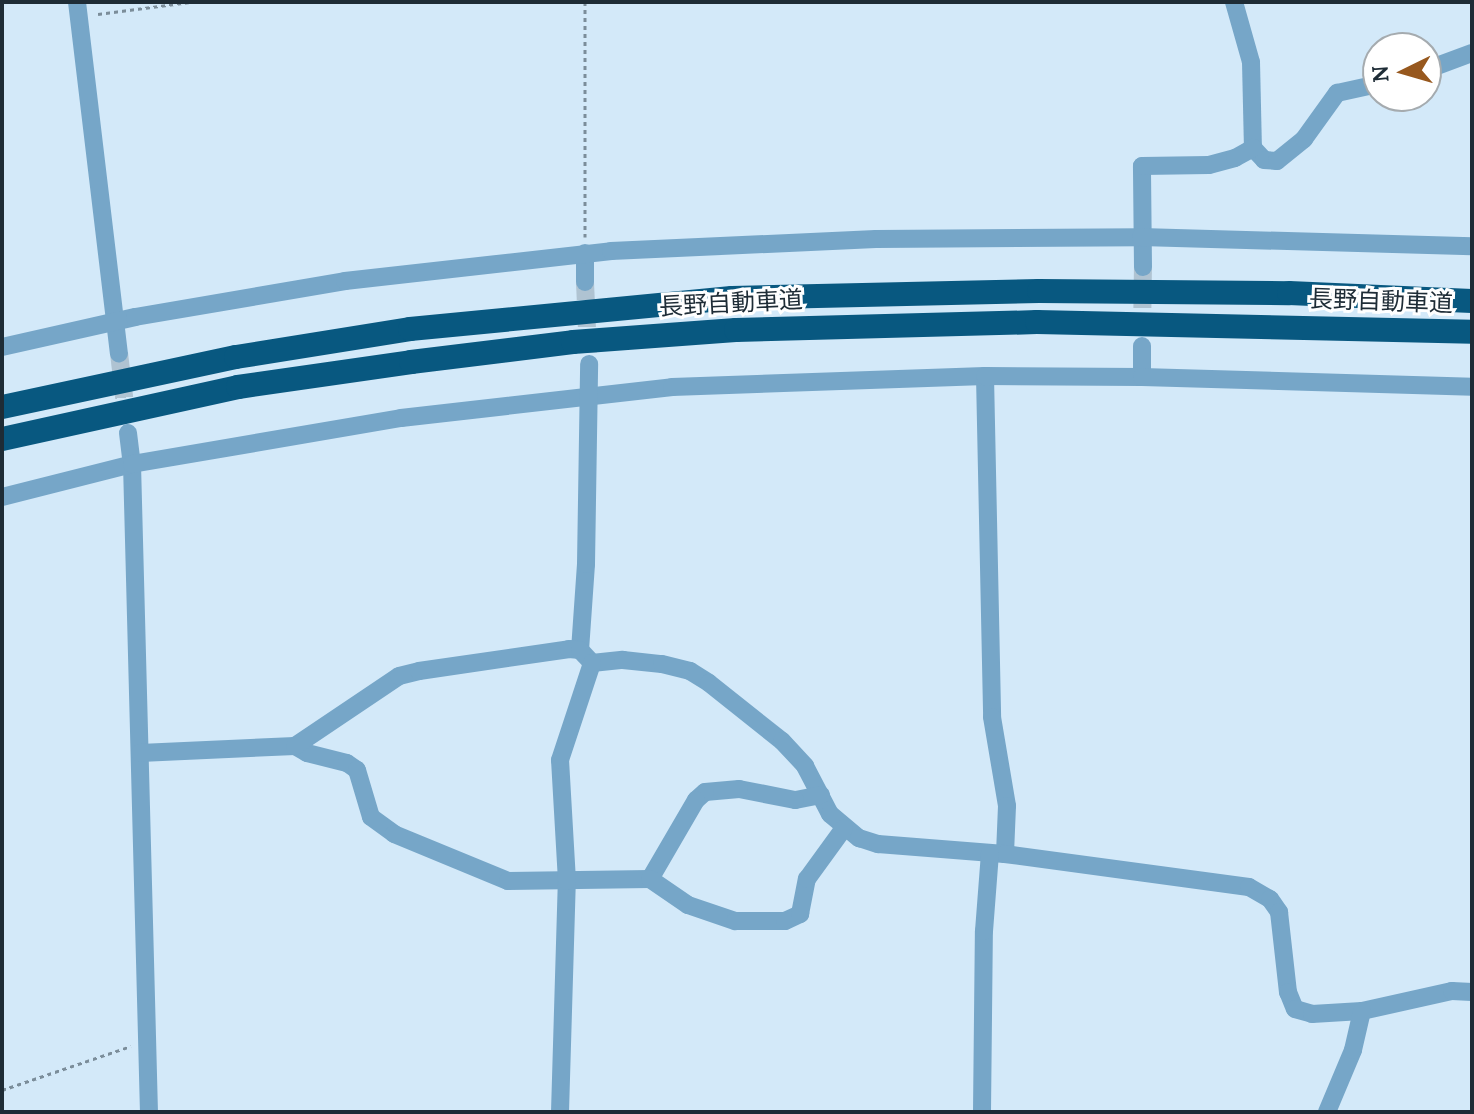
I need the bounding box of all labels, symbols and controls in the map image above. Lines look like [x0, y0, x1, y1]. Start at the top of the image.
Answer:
north arrow [1362, 32, 1442, 112]
text: N [1365, 64, 1395, 84]
street label: 長野自動車道 [1309, 284, 1453, 318]
street label: 長野自動車道 [658, 285, 804, 321]

